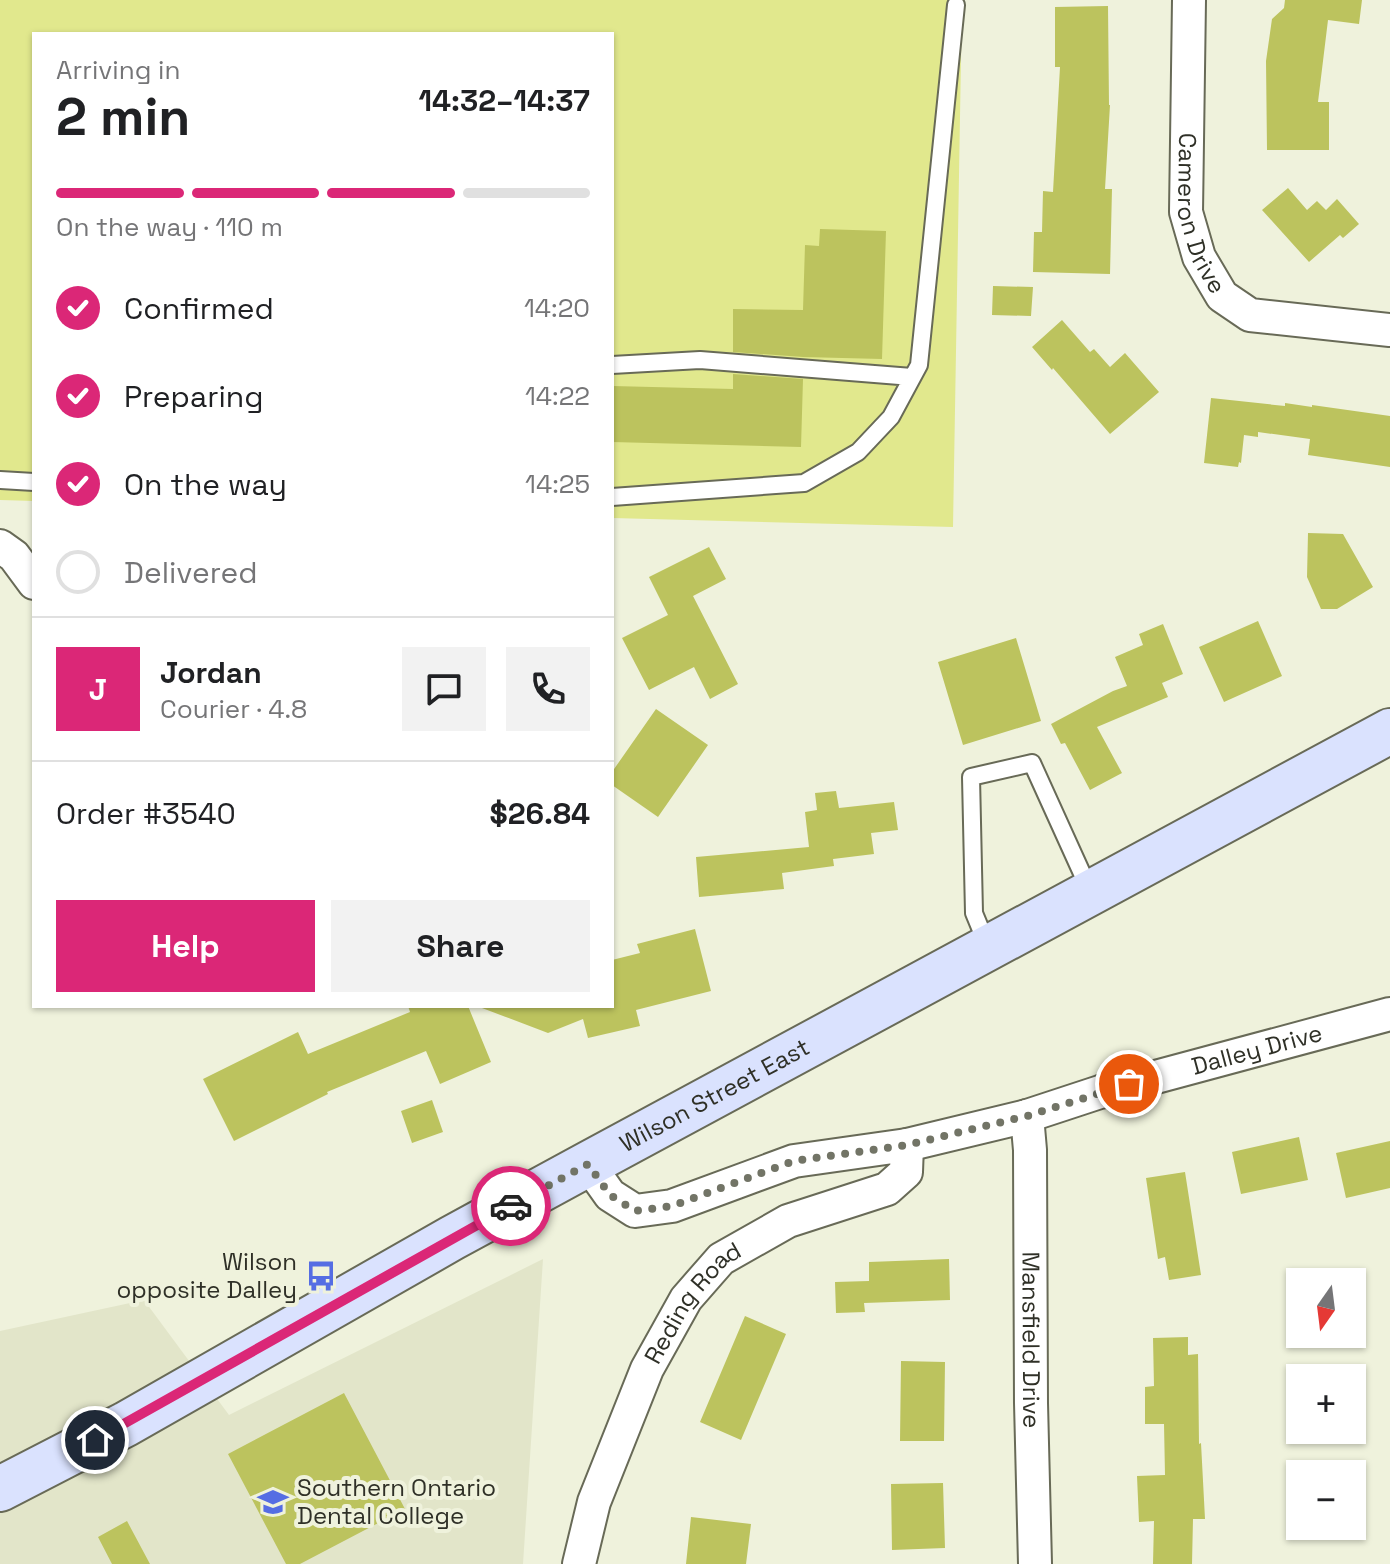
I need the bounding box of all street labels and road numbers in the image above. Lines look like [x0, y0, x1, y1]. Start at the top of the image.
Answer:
street label: Cameron Drive [1170, 133, 1233, 299]
street label: Dalley Drive [1188, 1017, 1326, 1082]
street label: Wilson Street East [614, 1031, 815, 1159]
street label: Reding Road [637, 1235, 746, 1369]
street label: Mansfield Drive [1015, 1251, 1048, 1429]

